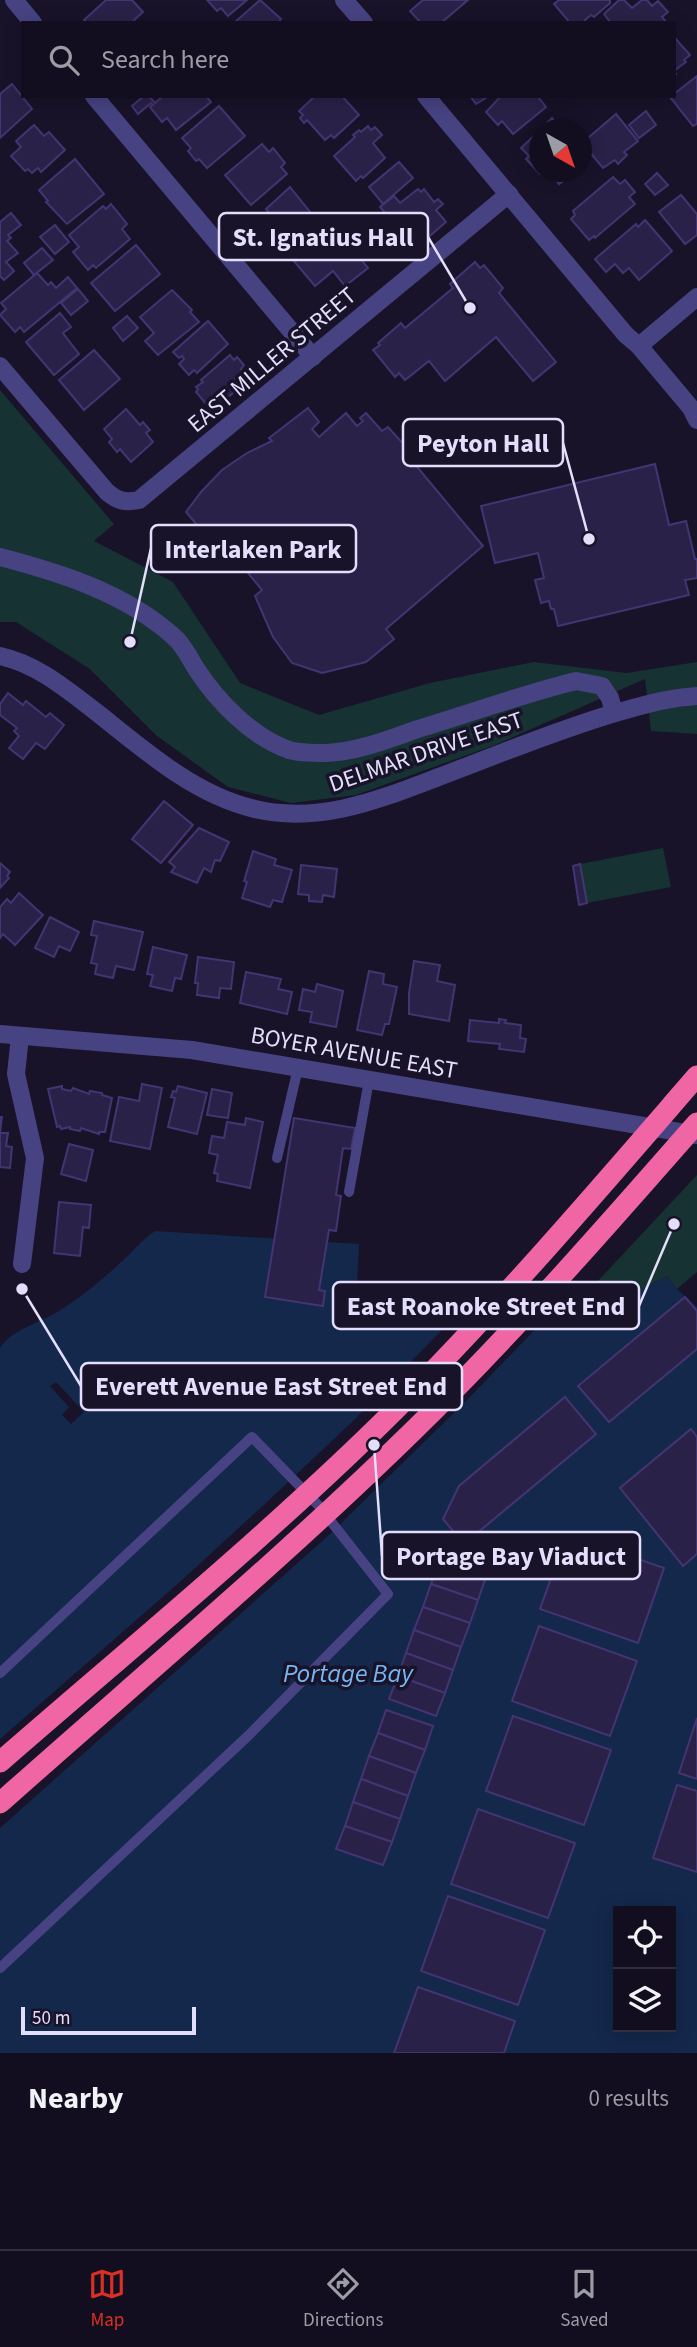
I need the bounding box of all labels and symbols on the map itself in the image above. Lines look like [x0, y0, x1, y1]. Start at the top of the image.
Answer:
north arrow [529, 119, 592, 182]
callout: St. Ignatius Hall [219, 213, 428, 260]
text: St. Ignatius Hall [233, 219, 414, 256]
street label: EAST MILLER STREET [180, 279, 364, 441]
callout: Peyton Hall [403, 419, 563, 466]
text: Peyton Hall [417, 425, 550, 462]
callout: Interlaken Park [151, 525, 356, 572]
text: Interlaken Park [164, 531, 342, 568]
street label: DELMAR DRIVE EAST [324, 702, 528, 802]
street label: BOYER AVENUE EAST [248, 1018, 460, 1088]
callout: East Roanoke Street End [333, 1282, 639, 1329]
text: East Roanoke Street End [347, 1288, 625, 1325]
callout: Everett Avenue East Street End [81, 1363, 462, 1410]
text: Everett Avenue East Street End [95, 1368, 447, 1405]
callout: Portage Bay Viaduct [382, 1532, 640, 1579]
text: Portage Bay Viaduct [396, 1538, 626, 1575]
water label: Portage Bay [283, 1655, 414, 1692]
scale bar [21, 2004, 196, 2036]

